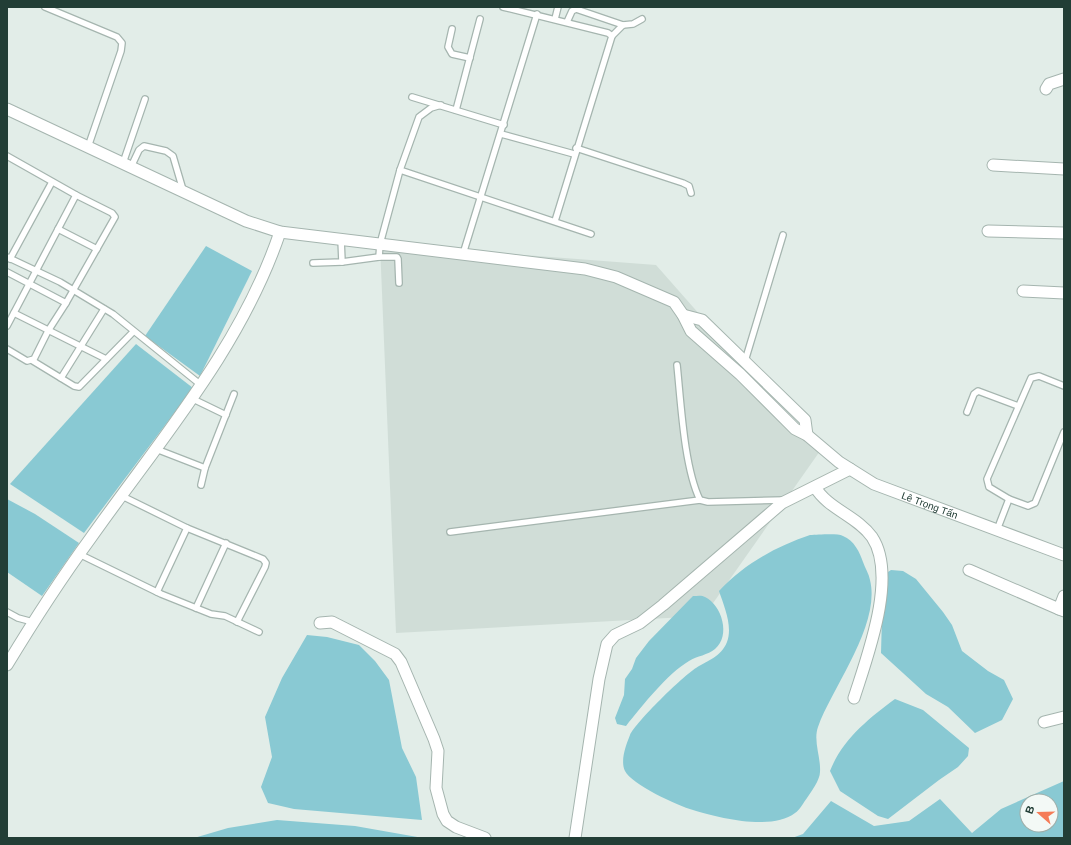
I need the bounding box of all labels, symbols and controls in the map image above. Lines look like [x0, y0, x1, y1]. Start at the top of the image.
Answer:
street label: Lê Trọng Tấn [900, 490, 959, 521]
north arrow [1019, 793, 1059, 833]
text: B [1023, 804, 1037, 815]

